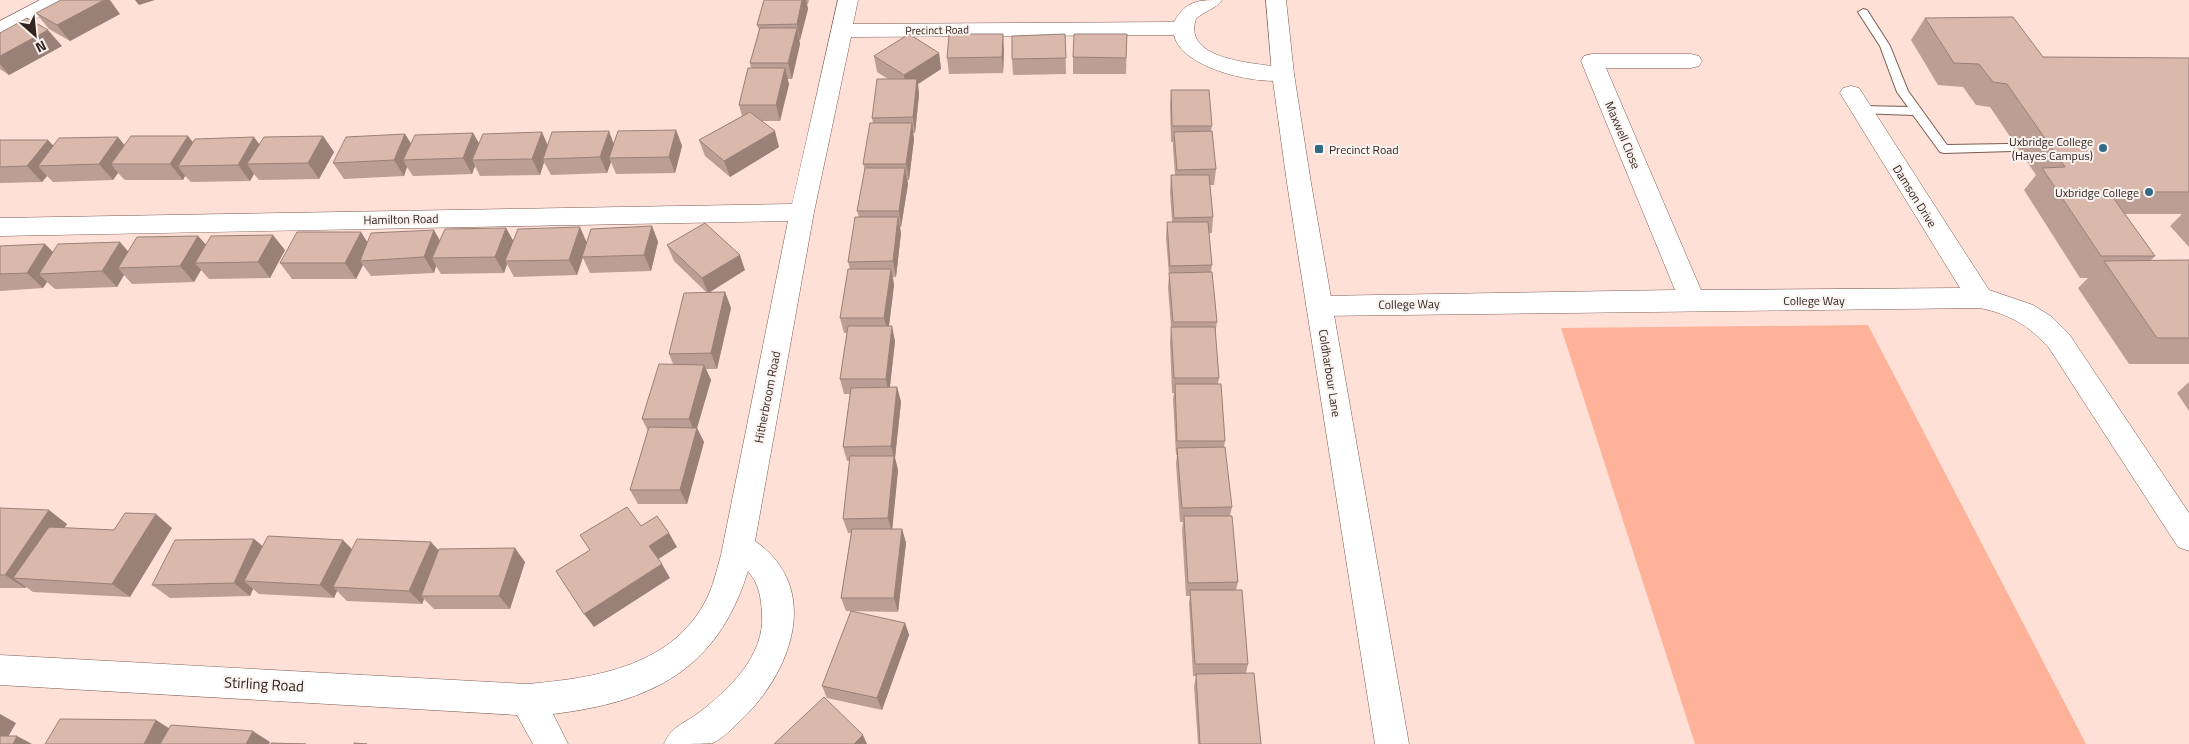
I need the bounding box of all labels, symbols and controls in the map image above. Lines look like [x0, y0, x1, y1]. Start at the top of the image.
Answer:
north arrow [10, 10, 60, 60]
street label: Precinct Road [905, 21, 969, 39]
text: N [32, 35, 50, 59]
street label: Maxwell Close [1600, 98, 1646, 172]
place label: Uxbridge College (Hayes Campus) [2009, 132, 2093, 165]
place label: Precinct Road [1329, 140, 1399, 159]
marker: Uxbridge College (Hayes Campus) [2097, 142, 2109, 154]
marker: Precinct Road [1313, 143, 1325, 155]
street label: Damson Drive [1888, 161, 1942, 231]
place label: Uxbridge College [2055, 183, 2139, 202]
marker: Uxbridge College [2143, 186, 2155, 198]
street label: Hamilton Road [363, 209, 439, 229]
street label: College Way [1783, 291, 1845, 310]
street label: College Way [1378, 294, 1440, 314]
street label: Coldharbour Lane [1314, 328, 1346, 418]
street label: Hitherbroom Road [749, 349, 785, 445]
street label: Stirling Road [223, 670, 305, 698]

